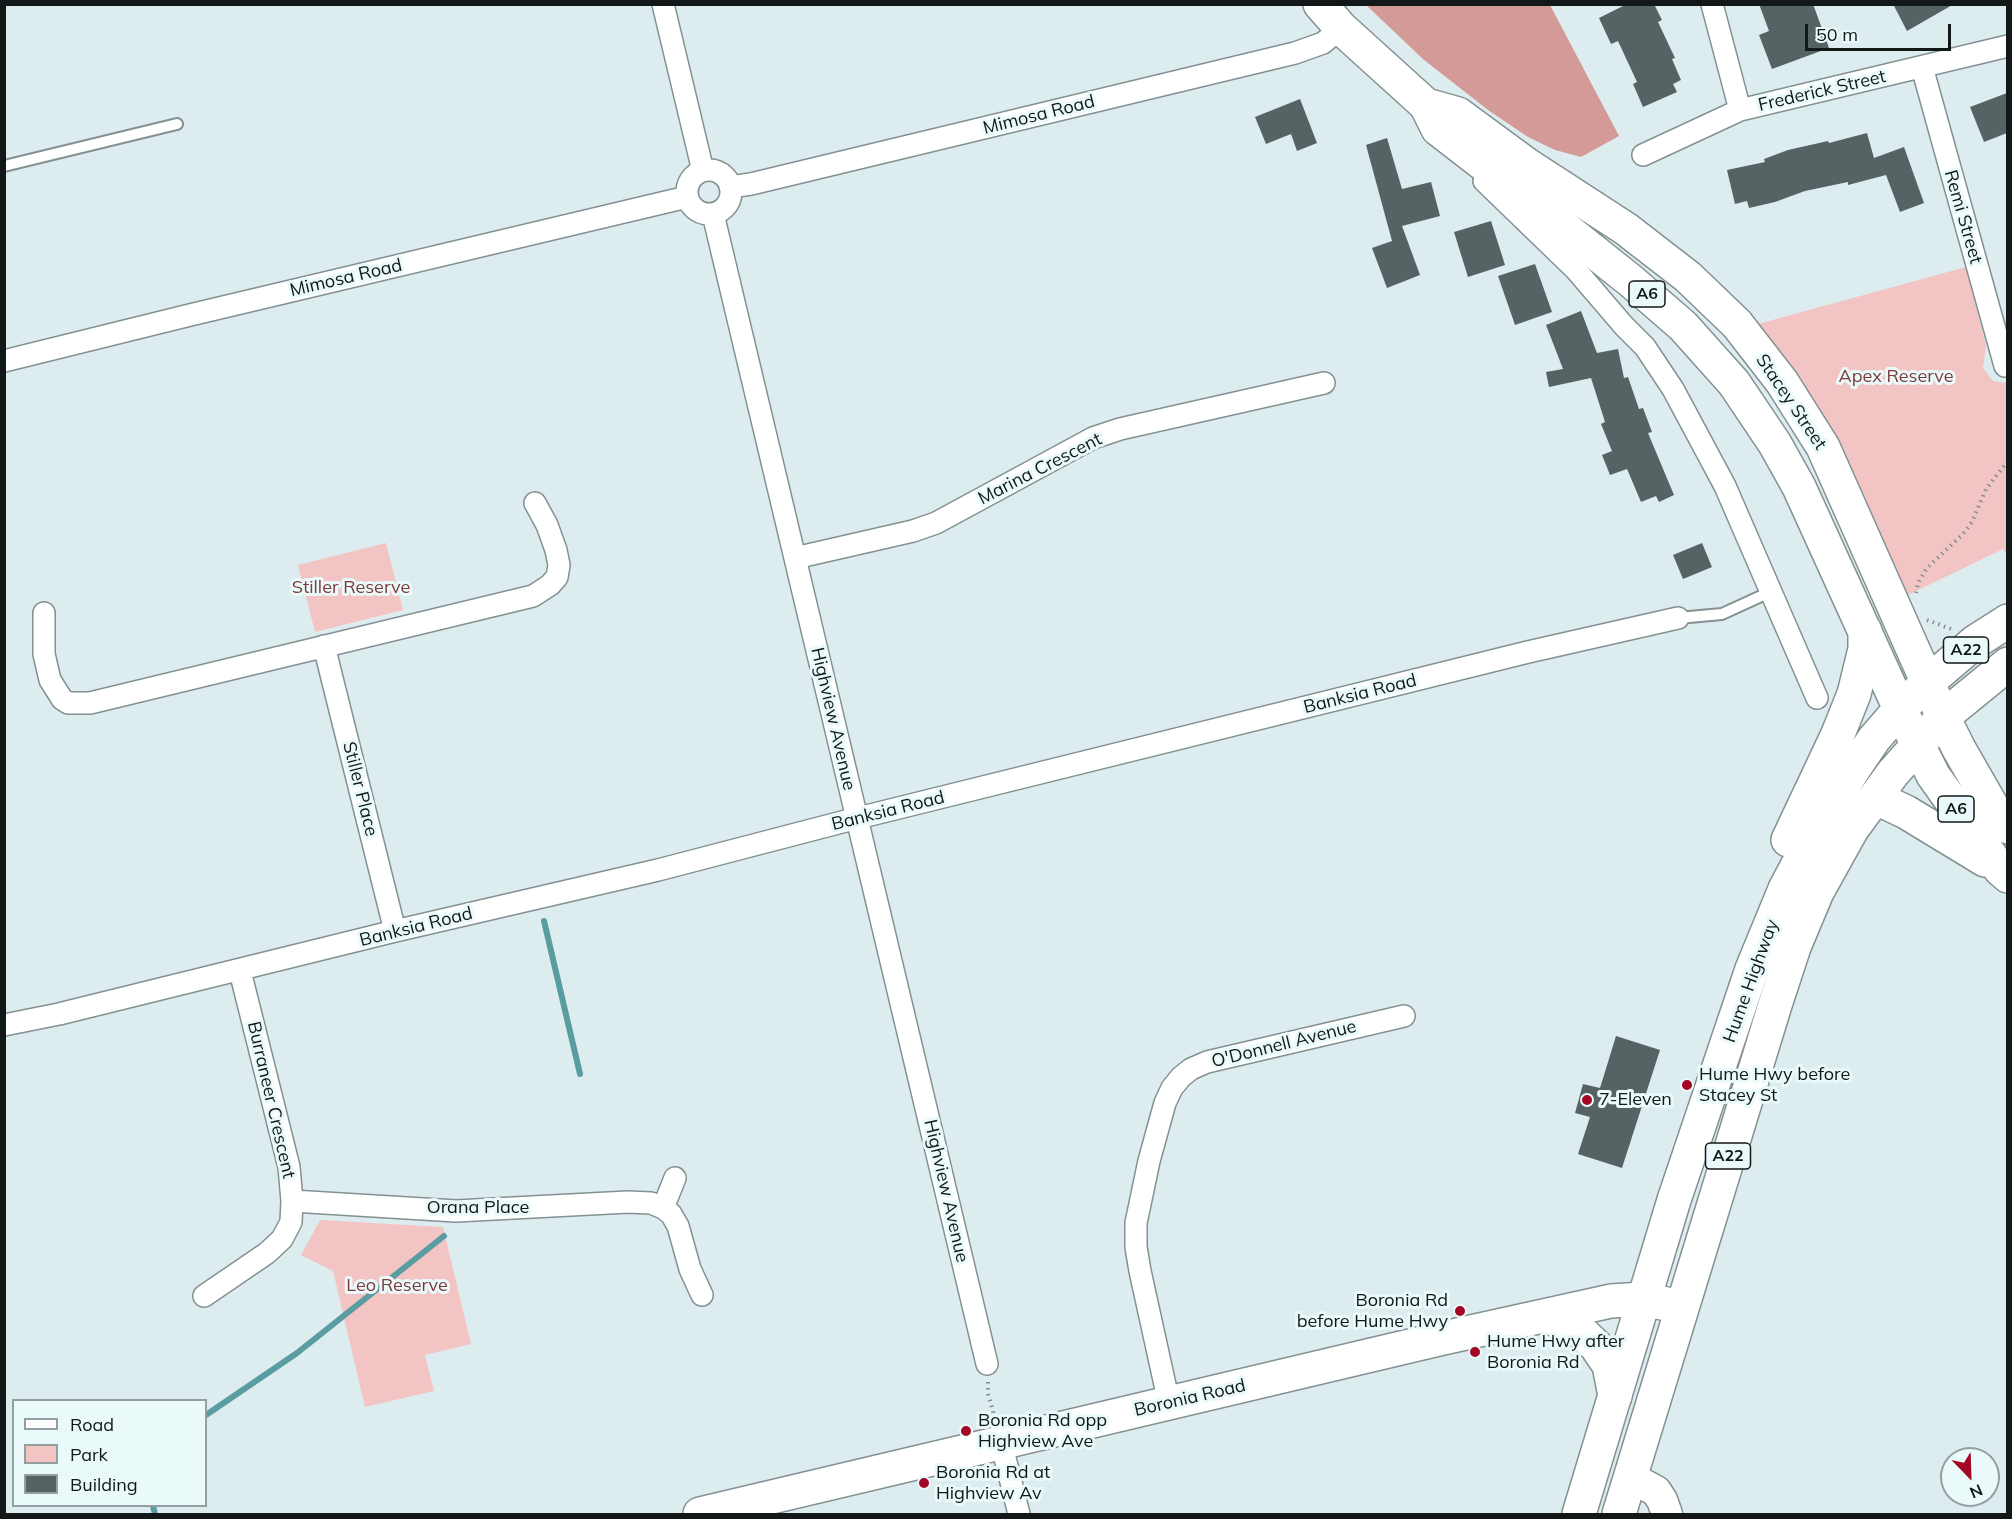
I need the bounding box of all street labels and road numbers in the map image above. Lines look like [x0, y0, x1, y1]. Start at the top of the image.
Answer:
street label: Frederick Street [1756, 66, 1888, 116]
street label: Mimosa Road [981, 91, 1097, 139]
street label: Remi Street [1939, 168, 1987, 266]
street label: Mimosa Road [288, 255, 404, 301]
road number: A6 [1629, 281, 1665, 307]
street label: Stacey Street [1751, 350, 1831, 454]
street label: Marina Crescent [975, 429, 1105, 509]
road number: A22 [1944, 637, 1988, 663]
street label: Highview Avenue [806, 645, 860, 793]
street label: Banksia Road [1301, 670, 1419, 718]
street label: Stiller Place [338, 739, 382, 839]
street label: Banksia Road [829, 787, 947, 835]
road number: A6 [1938, 796, 1974, 822]
street label: Banksia Road [357, 903, 475, 951]
street label: Hume Highway [1719, 916, 1783, 1046]
street label: O'Donnell Avenue [1209, 1016, 1359, 1072]
street label: Burraneer Crescent [242, 1019, 300, 1181]
street label: Highview Avenue [919, 1117, 973, 1265]
road number: A22 [1706, 1143, 1750, 1169]
street label: Orana Place [427, 1197, 529, 1219]
street label: Boronia Road [1132, 1375, 1248, 1421]

